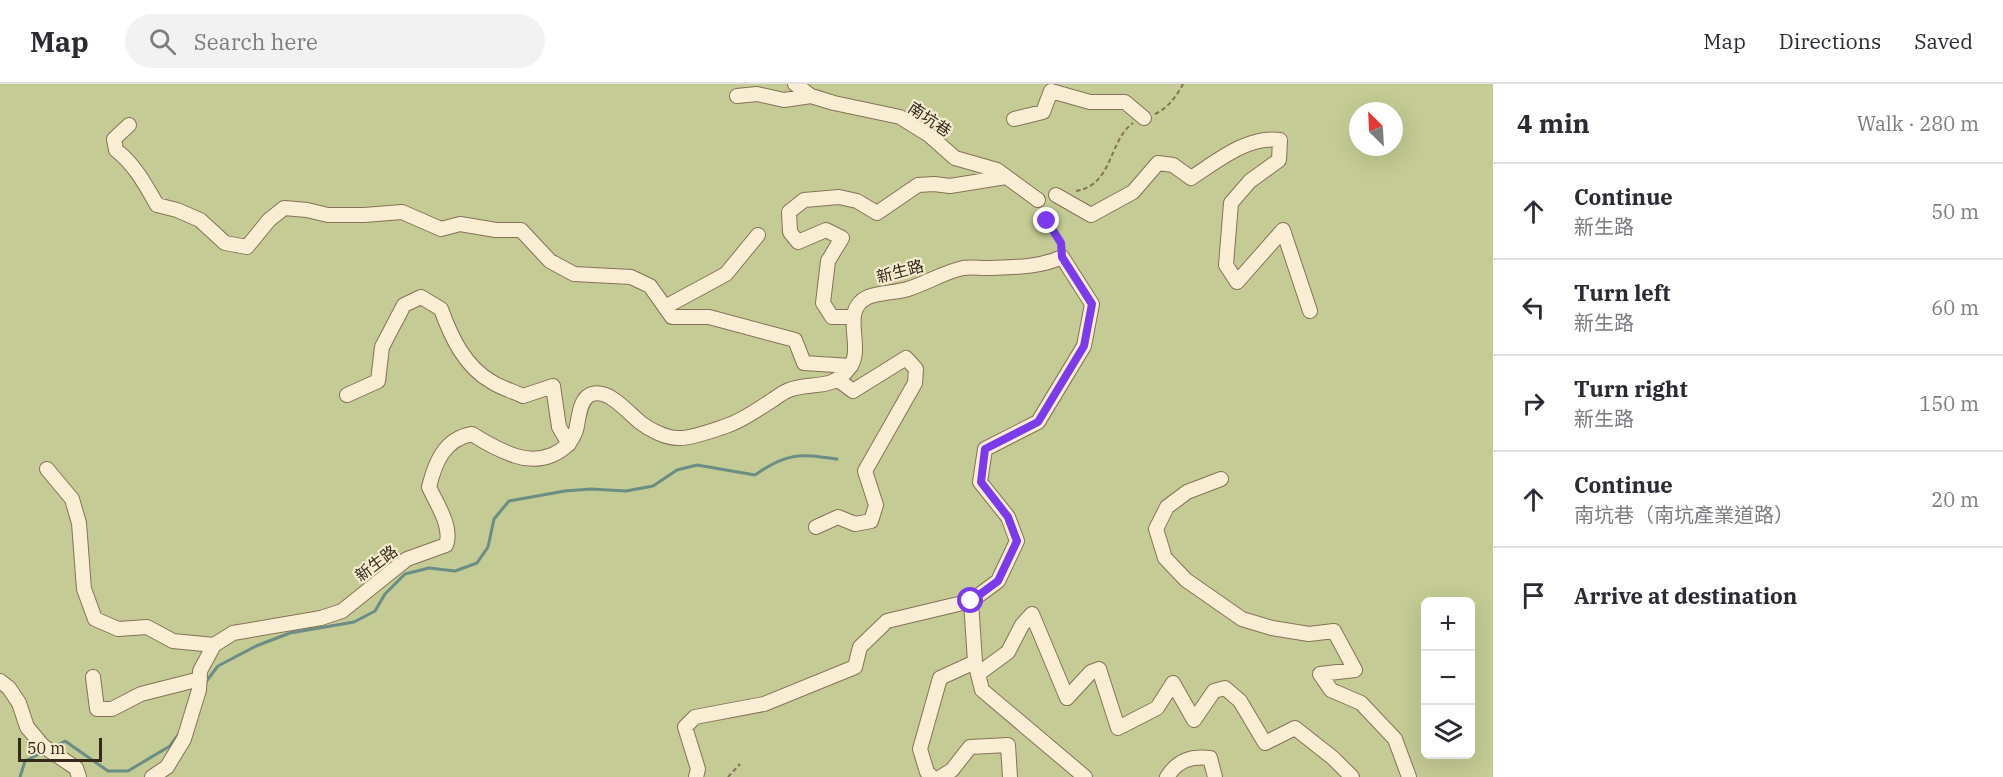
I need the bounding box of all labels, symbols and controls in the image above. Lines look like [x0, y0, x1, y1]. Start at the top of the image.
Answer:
search box [125, 14, 545, 68]
text: Map [30, 23, 89, 60]
icon: search [146, 25, 179, 58]
text: Search here [194, 27, 318, 56]
text: Map [1703, 27, 1746, 55]
text: Directions [1779, 27, 1881, 55]
text: Saved [1914, 27, 1973, 55]
street label: 南坑巷 [905, 97, 955, 141]
north arrow [1349, 102, 1403, 156]
text: 4 min [1517, 106, 1590, 140]
text: Walk · 280 m [1857, 110, 1979, 137]
text: Continue [1574, 182, 1673, 211]
icon: ahead [1517, 195, 1550, 228]
text: 50 m [1931, 198, 1979, 225]
route end [1033, 207, 1059, 233]
text: 新生路 [1574, 213, 1634, 240]
street label: 新生路 [874, 255, 926, 287]
text: Turn left [1574, 278, 1670, 307]
icon: left [1517, 291, 1550, 324]
text: 60 m [1931, 294, 1979, 321]
text: 新生路 [1574, 309, 1634, 336]
text: Turn right [1574, 374, 1688, 403]
icon: right [1517, 387, 1550, 420]
text: 150 m [1919, 390, 1979, 417]
text: 新生路 [1574, 405, 1634, 432]
text: Continue [1574, 470, 1673, 499]
icon: ahead [1517, 483, 1550, 516]
text: 20 m [1931, 486, 1979, 513]
text: 南坑巷（南坑產業道路） [1574, 501, 1794, 528]
street label: 新生路 [351, 541, 401, 585]
icon: arrive [1517, 579, 1550, 612]
text: Arrive at destination [1574, 581, 1797, 610]
route start [957, 587, 983, 613]
map controls [1421, 597, 1475, 759]
button: + [1421, 597, 1475, 651]
button: − [1421, 651, 1475, 705]
button: layers [1421, 705, 1475, 759]
scale bar [18, 735, 102, 762]
text: 50 m [27, 738, 65, 758]

